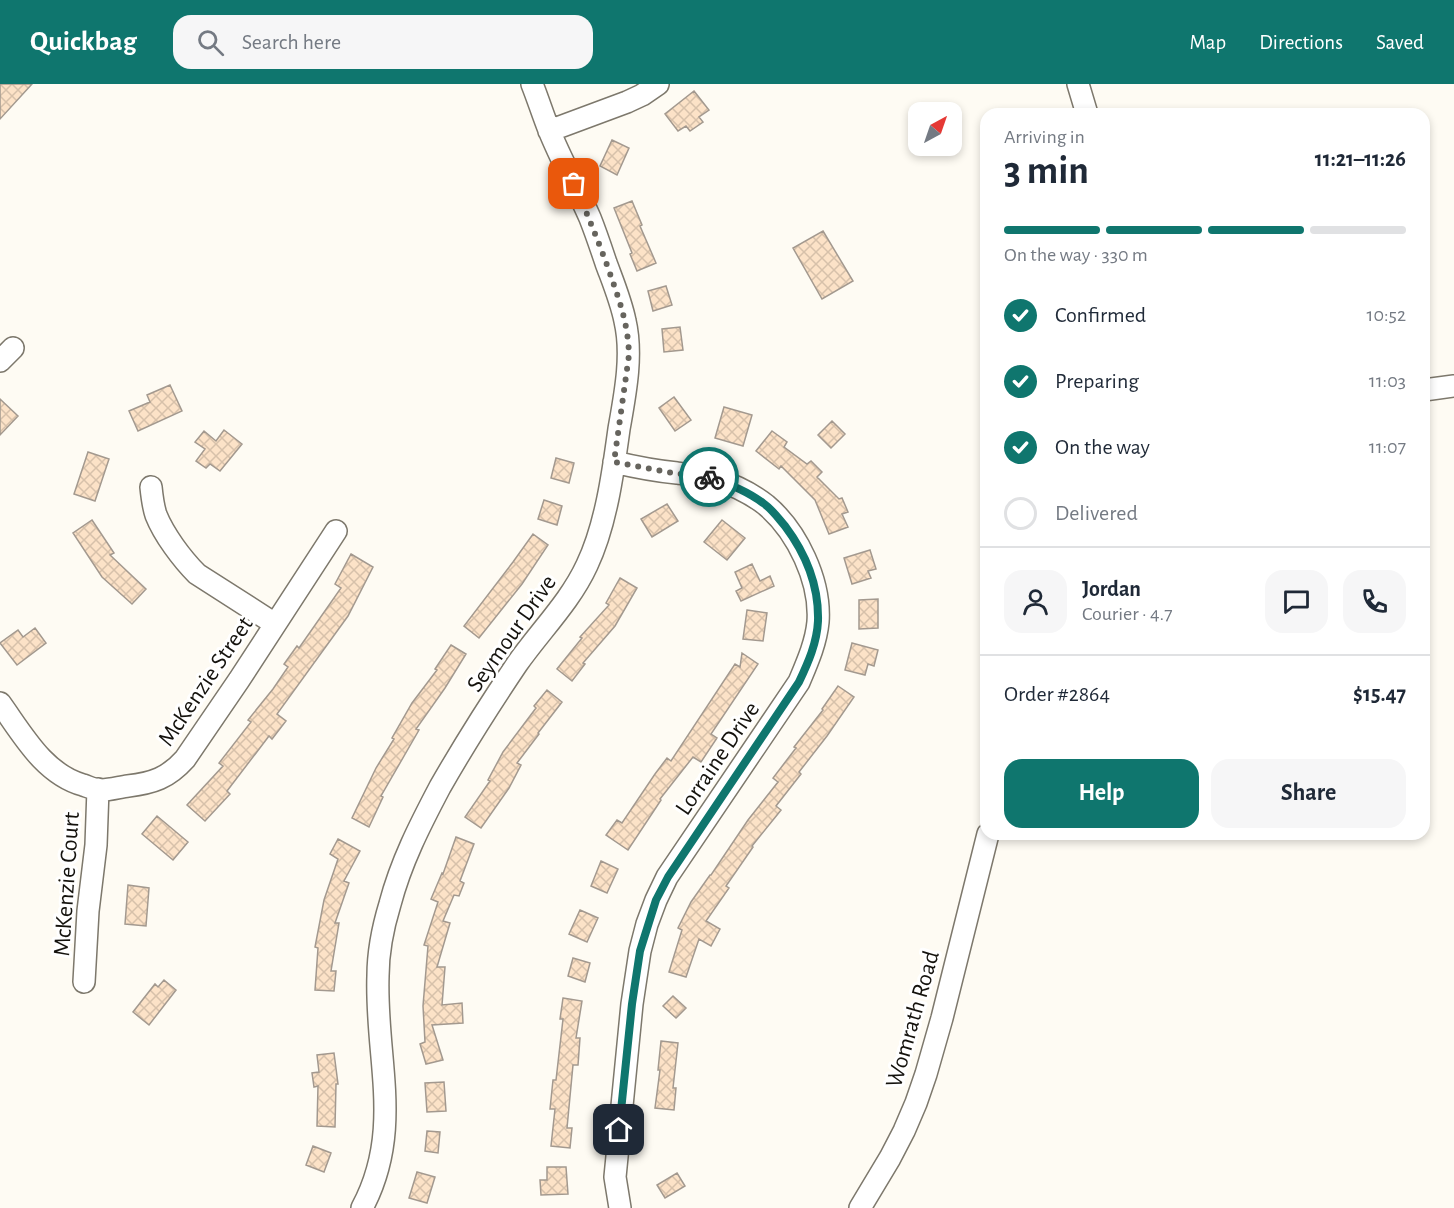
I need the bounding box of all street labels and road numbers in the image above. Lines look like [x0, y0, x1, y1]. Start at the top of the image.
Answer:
street label: Seymour Drive [463, 571, 561, 696]
street label: McKenzie Street [154, 612, 258, 751]
street label: Lorraine Drive [671, 698, 764, 819]
street label: McKenzie Court [50, 811, 84, 957]
street label: Womrath Road [882, 948, 944, 1091]

